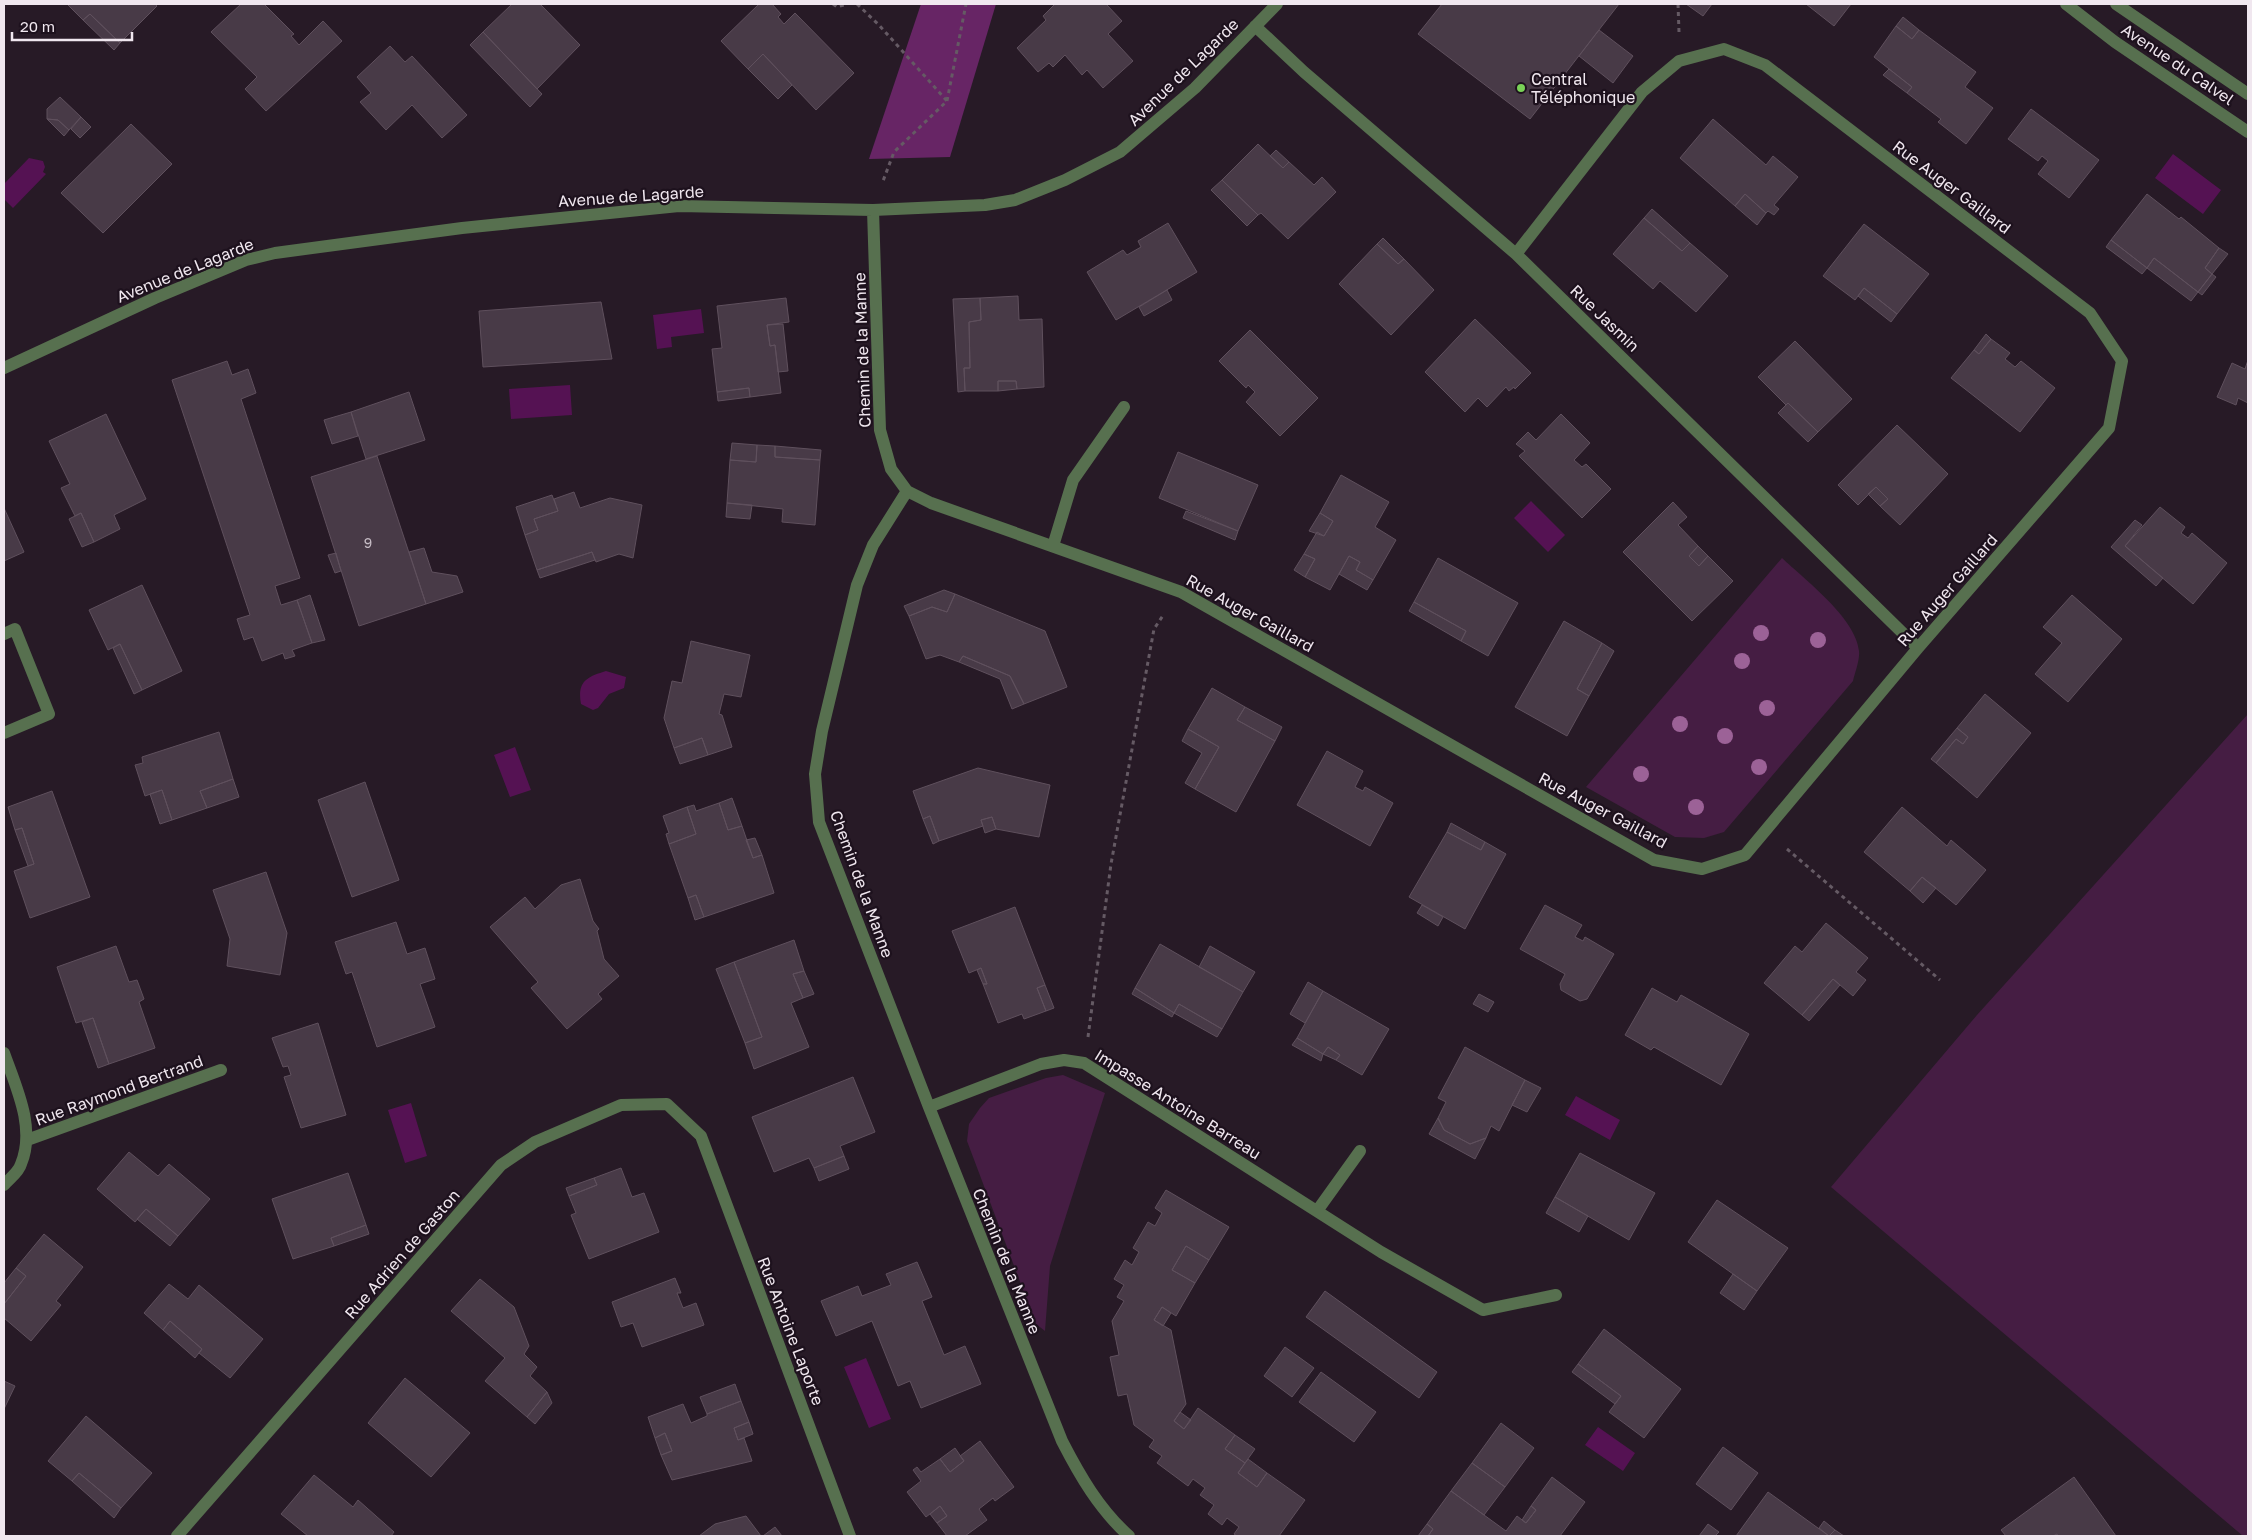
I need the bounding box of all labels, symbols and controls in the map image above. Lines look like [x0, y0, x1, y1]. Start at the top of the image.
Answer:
scale bar [12, 10, 132, 42]
street label: Avenue de Lagarde [1124, 14, 1242, 130]
text: 20 m [20, 17, 55, 35]
street label: Avenue du Calvel [2118, 19, 2238, 109]
place label: Central Téléphonique [1531, 69, 1635, 107]
marker: Central Téléphonique [1515, 82, 1527, 94]
street label: Rue Auger Gaillard [1889, 136, 2015, 238]
street label: Avenue de Lagarde [557, 181, 705, 211]
street label: Avenue de Lagarde [114, 233, 256, 307]
street label: Chemin de la Manne [849, 272, 875, 428]
street label: Rue Jasmin [1566, 280, 1644, 356]
street label: Rue Auger Gaillard [1893, 530, 2001, 650]
house number: 9 [364, 534, 372, 551]
street label: Rue Auger Gaillard [1183, 570, 1317, 656]
street label: Rue Auger Gaillard [1535, 768, 1671, 852]
street label: Chemin de la Manne [826, 808, 898, 960]
street label: Impasse Antoine Barreau [1091, 1045, 1265, 1163]
street label: Rue Raymond Bertrand [32, 1050, 206, 1130]
street label: Rue Adrien de Gaston [340, 1185, 464, 1323]
street label: Chemin de la Manne [969, 1185, 1045, 1337]
street label: Rue Antoine Laporte [753, 1254, 829, 1408]

